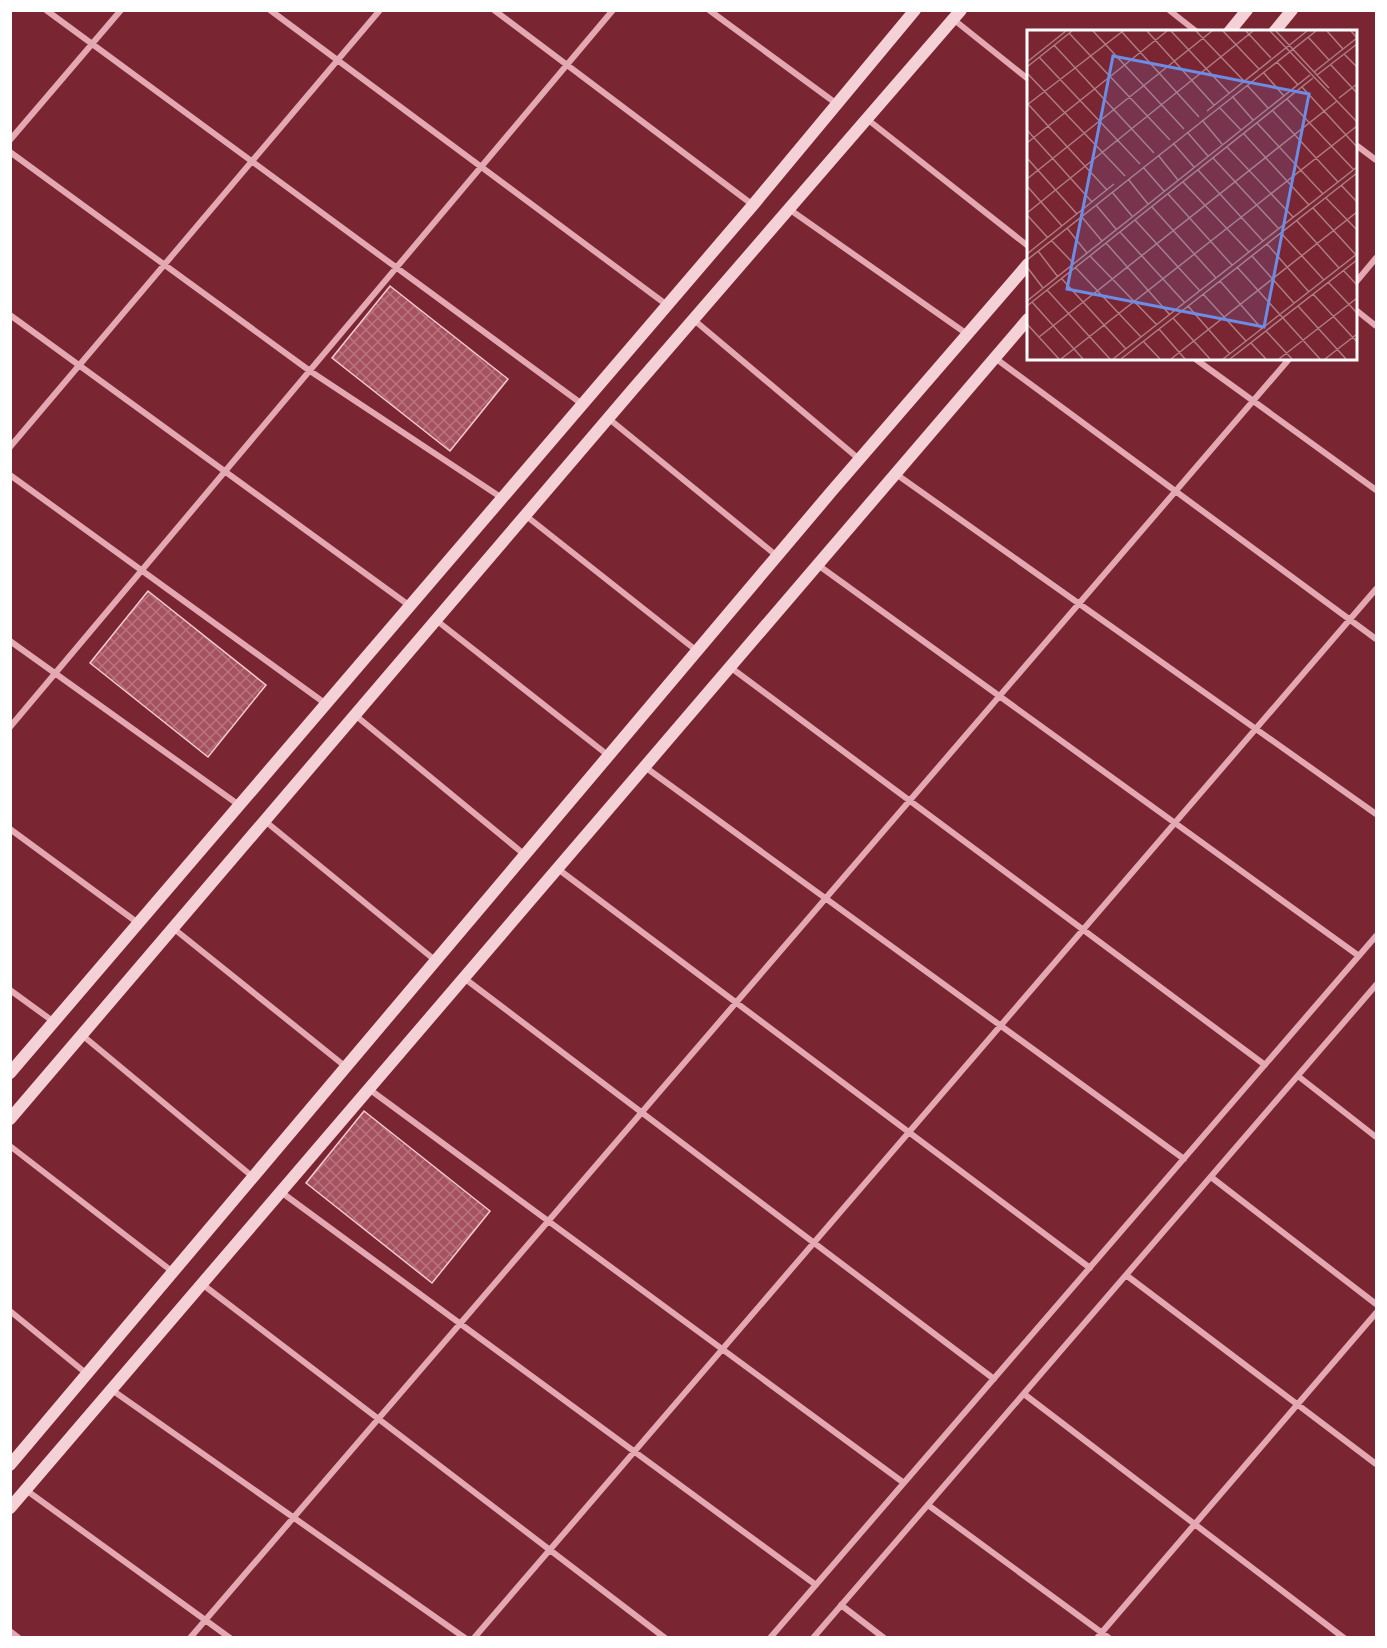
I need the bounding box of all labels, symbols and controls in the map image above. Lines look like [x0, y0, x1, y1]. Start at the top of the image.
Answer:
inset map [1027, 30, 1357, 360]

